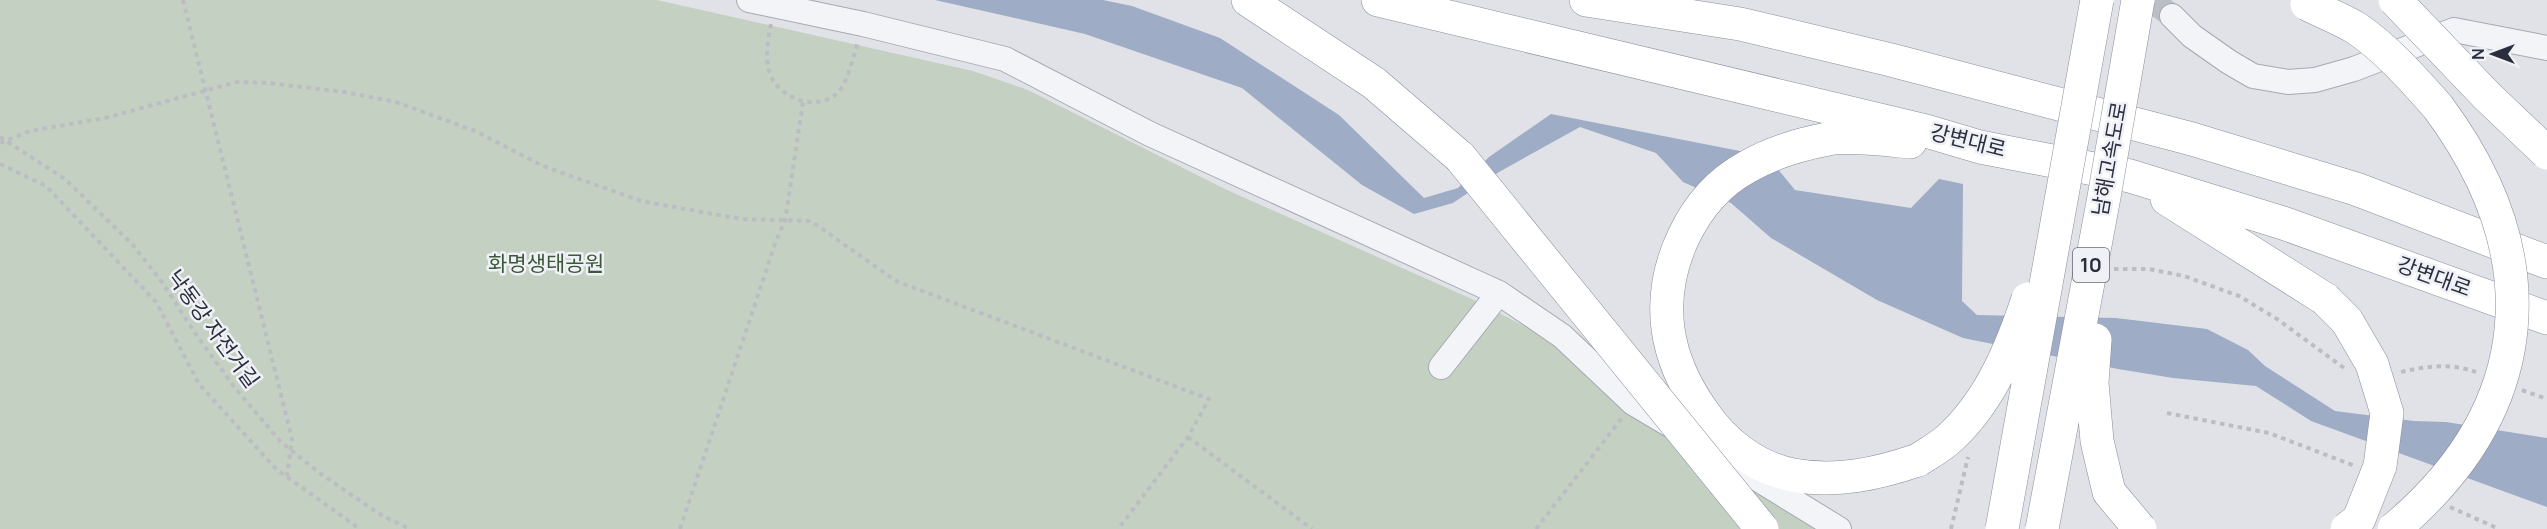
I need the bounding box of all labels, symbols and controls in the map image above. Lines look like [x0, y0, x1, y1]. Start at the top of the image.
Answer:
north arrow [2463, 24, 2523, 84]
text: N [2467, 48, 2489, 60]
street label: 남해고속도로 [2085, 99, 2133, 218]
street label: 강변대로 [1927, 117, 2009, 163]
road number: 10 [2073, 248, 2109, 282]
park label: 화명생태공원 [488, 249, 604, 277]
street label: 강변대로 [2393, 250, 2475, 302]
street label: 낙동강 자전거길 [161, 264, 266, 393]

